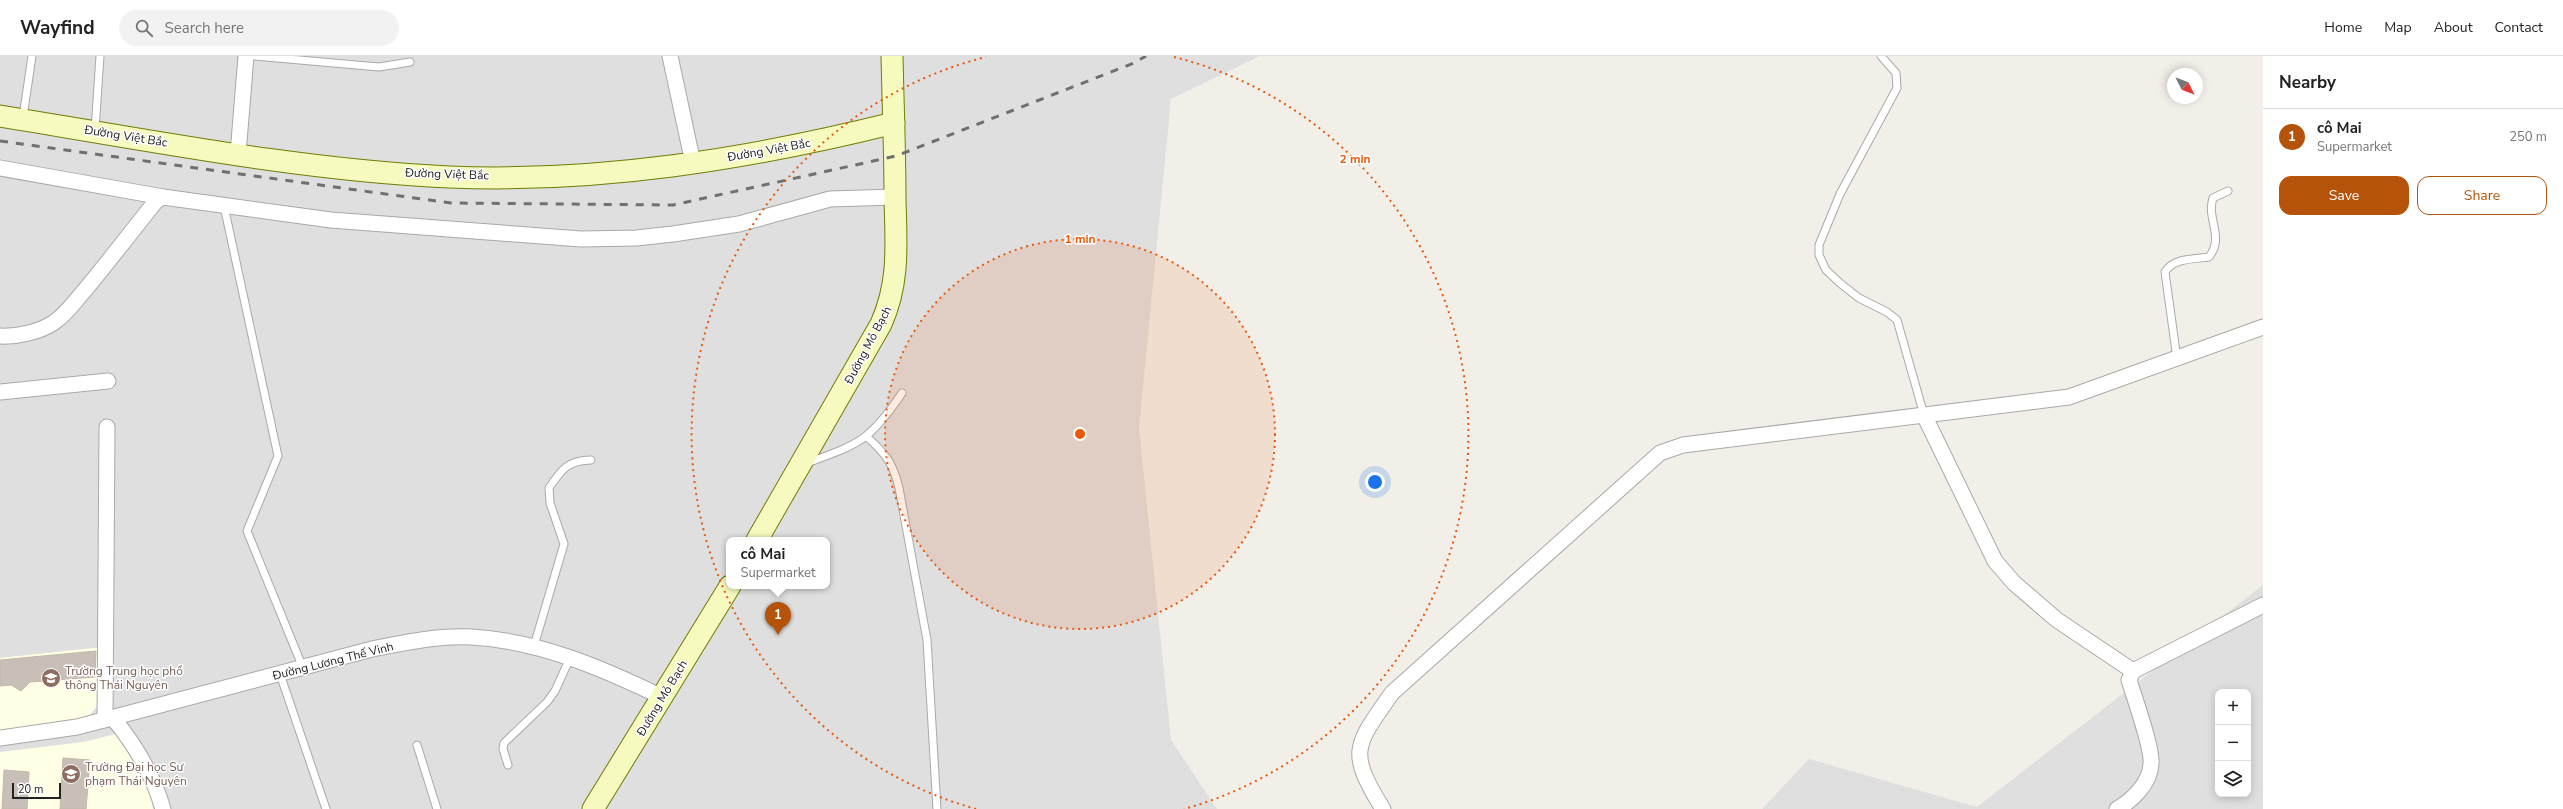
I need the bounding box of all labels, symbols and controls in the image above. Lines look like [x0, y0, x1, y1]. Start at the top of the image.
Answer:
search box [119, 10, 399, 46]
text: Wayfind [20, 15, 95, 41]
icon: search [133, 17, 155, 39]
text: Search here [165, 18, 244, 38]
text: Home [2324, 18, 2362, 37]
text: Map [2384, 18, 2412, 37]
text: About [2434, 18, 2473, 37]
text: Contact [2495, 18, 2543, 37]
north arrow [2167, 68, 2203, 104]
text: Nearby [2279, 71, 2336, 94]
text: cô Mai [2317, 118, 2362, 138]
street label: Đường Việt Bắc [82, 121, 169, 151]
text: 1 [2288, 128, 2296, 146]
text: 250 m [2509, 128, 2547, 146]
street label: Đường Việt Bắc [725, 135, 812, 165]
text: Supermarket [2317, 138, 2392, 156]
text: 2 min [1339, 151, 1371, 167]
street label: Đường Việt Bắc [404, 165, 490, 183]
button: Save [2279, 176, 2409, 215]
button: Share [2417, 176, 2547, 215]
text: 1 min [1064, 231, 1096, 247]
street label: Đường Mỏ Bạch [840, 303, 895, 388]
centre of rings [1073, 427, 1087, 441]
your location [1365, 472, 1385, 492]
popup [726, 537, 830, 589]
text: cô Mai [741, 544, 785, 564]
text: Supermarket [741, 564, 815, 582]
pin: 1 [765, 602, 791, 635]
street label: Đường Lương Thế Vinh [270, 638, 395, 684]
street label: Đường Mỏ Bạch [632, 657, 691, 740]
place label: Trường Trung học phổ thông Thái Nguyên [65, 663, 183, 693]
school or university icon: Trường Trung học phổ thông Thái Nguyên [40, 667, 62, 689]
map controls [2215, 689, 2251, 797]
button: + [2215, 689, 2251, 725]
button: − [2215, 725, 2251, 761]
place label: Trường Đại học Sư phạm Thái Nguyên [85, 759, 187, 789]
button: layers [2215, 761, 2251, 797]
school or university icon: Trường Đại học Sư phạm Thái Nguyên [60, 763, 82, 785]
scale bar [12, 781, 61, 800]
text: 20 m [18, 782, 43, 797]

